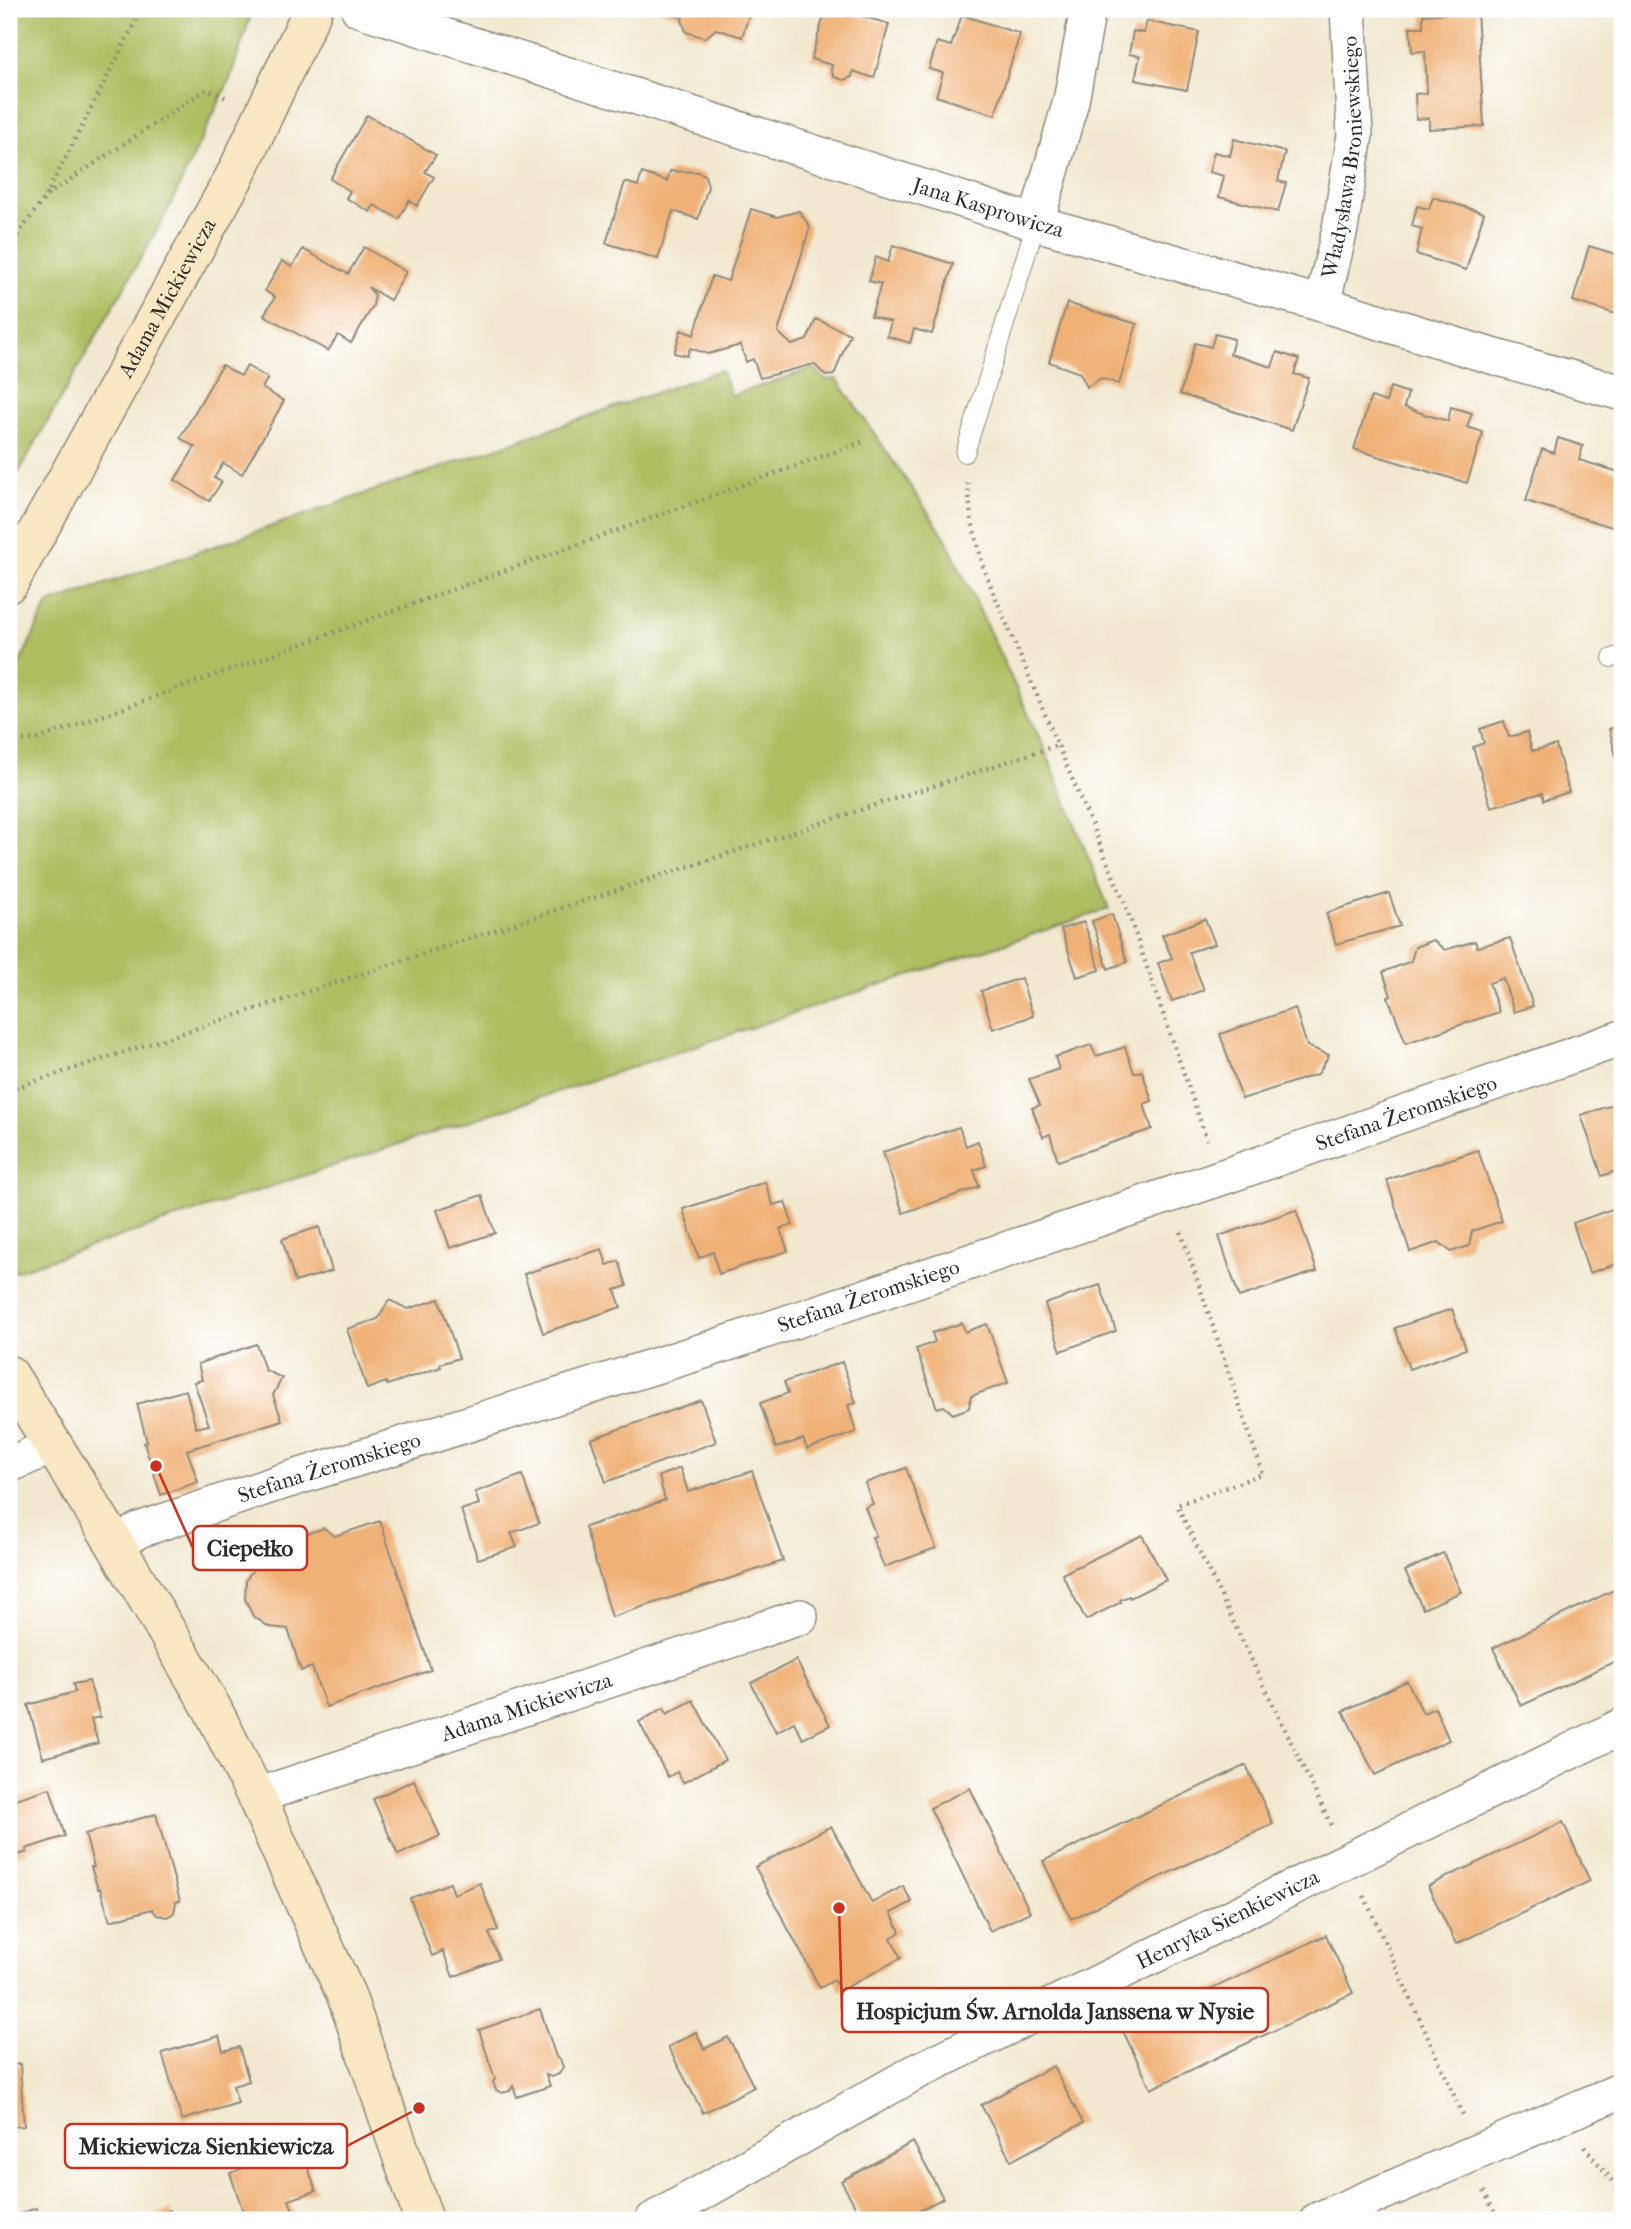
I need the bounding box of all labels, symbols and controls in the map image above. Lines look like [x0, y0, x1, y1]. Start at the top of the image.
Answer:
street label: Władysława Broniewskiego [1316, 35, 1367, 282]
street label: Jana Kasprowicza [908, 172, 1067, 242]
street label: Adama Mickiewicza [113, 214, 221, 383]
street label: Stefana Żeromskiego [1313, 1071, 1500, 1156]
street label: Stefana Żeromskiego [775, 1254, 962, 1337]
street label: Stefana Żeromskiego [235, 1428, 423, 1508]
callout: Ciepełko [193, 1526, 307, 1570]
text: Ciepełko [207, 1535, 294, 1562]
street label: Adama Mickiewicza [437, 1668, 615, 1746]
street label: Henryka Sienkiewicza [1133, 1864, 1323, 1974]
callout: Hospicjum Św. Arnolda Janssena w Nysie [842, 1988, 1268, 2032]
text: Hospicjum Św. Arnolda Janssena w Nysie [856, 1997, 1255, 2025]
callout: Mickiewicza Sienkiewicza [65, 2124, 347, 2168]
text: Mickiewicza Sienkiewicza [79, 2133, 335, 2160]

